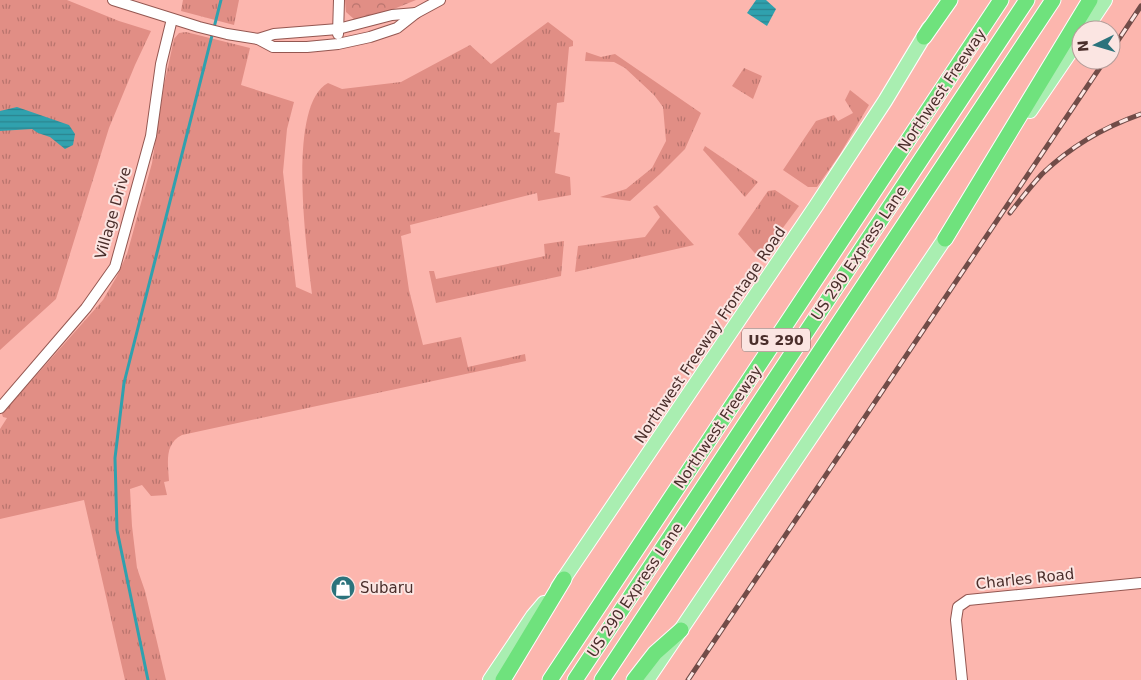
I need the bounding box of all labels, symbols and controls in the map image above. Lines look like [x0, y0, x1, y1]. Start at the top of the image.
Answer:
north arrow [1071, 20, 1121, 70]
street label: Northwest Freeway [894, 25, 990, 155]
text: N [1075, 40, 1092, 53]
street label: Village Drive [91, 165, 135, 261]
street label: US 290 Express Lane [807, 182, 911, 324]
street label: Northwest Freeway Frontage Road [631, 223, 789, 447]
road number: US 290 [742, 328, 810, 352]
street label: Northwest Freeway [670, 362, 766, 492]
street label: US 290 Express Lane [583, 519, 687, 661]
street label: Charles Road [975, 565, 1075, 593]
shop icon: Subaru [330, 575, 356, 601]
place label: Subaru [360, 579, 413, 597]

